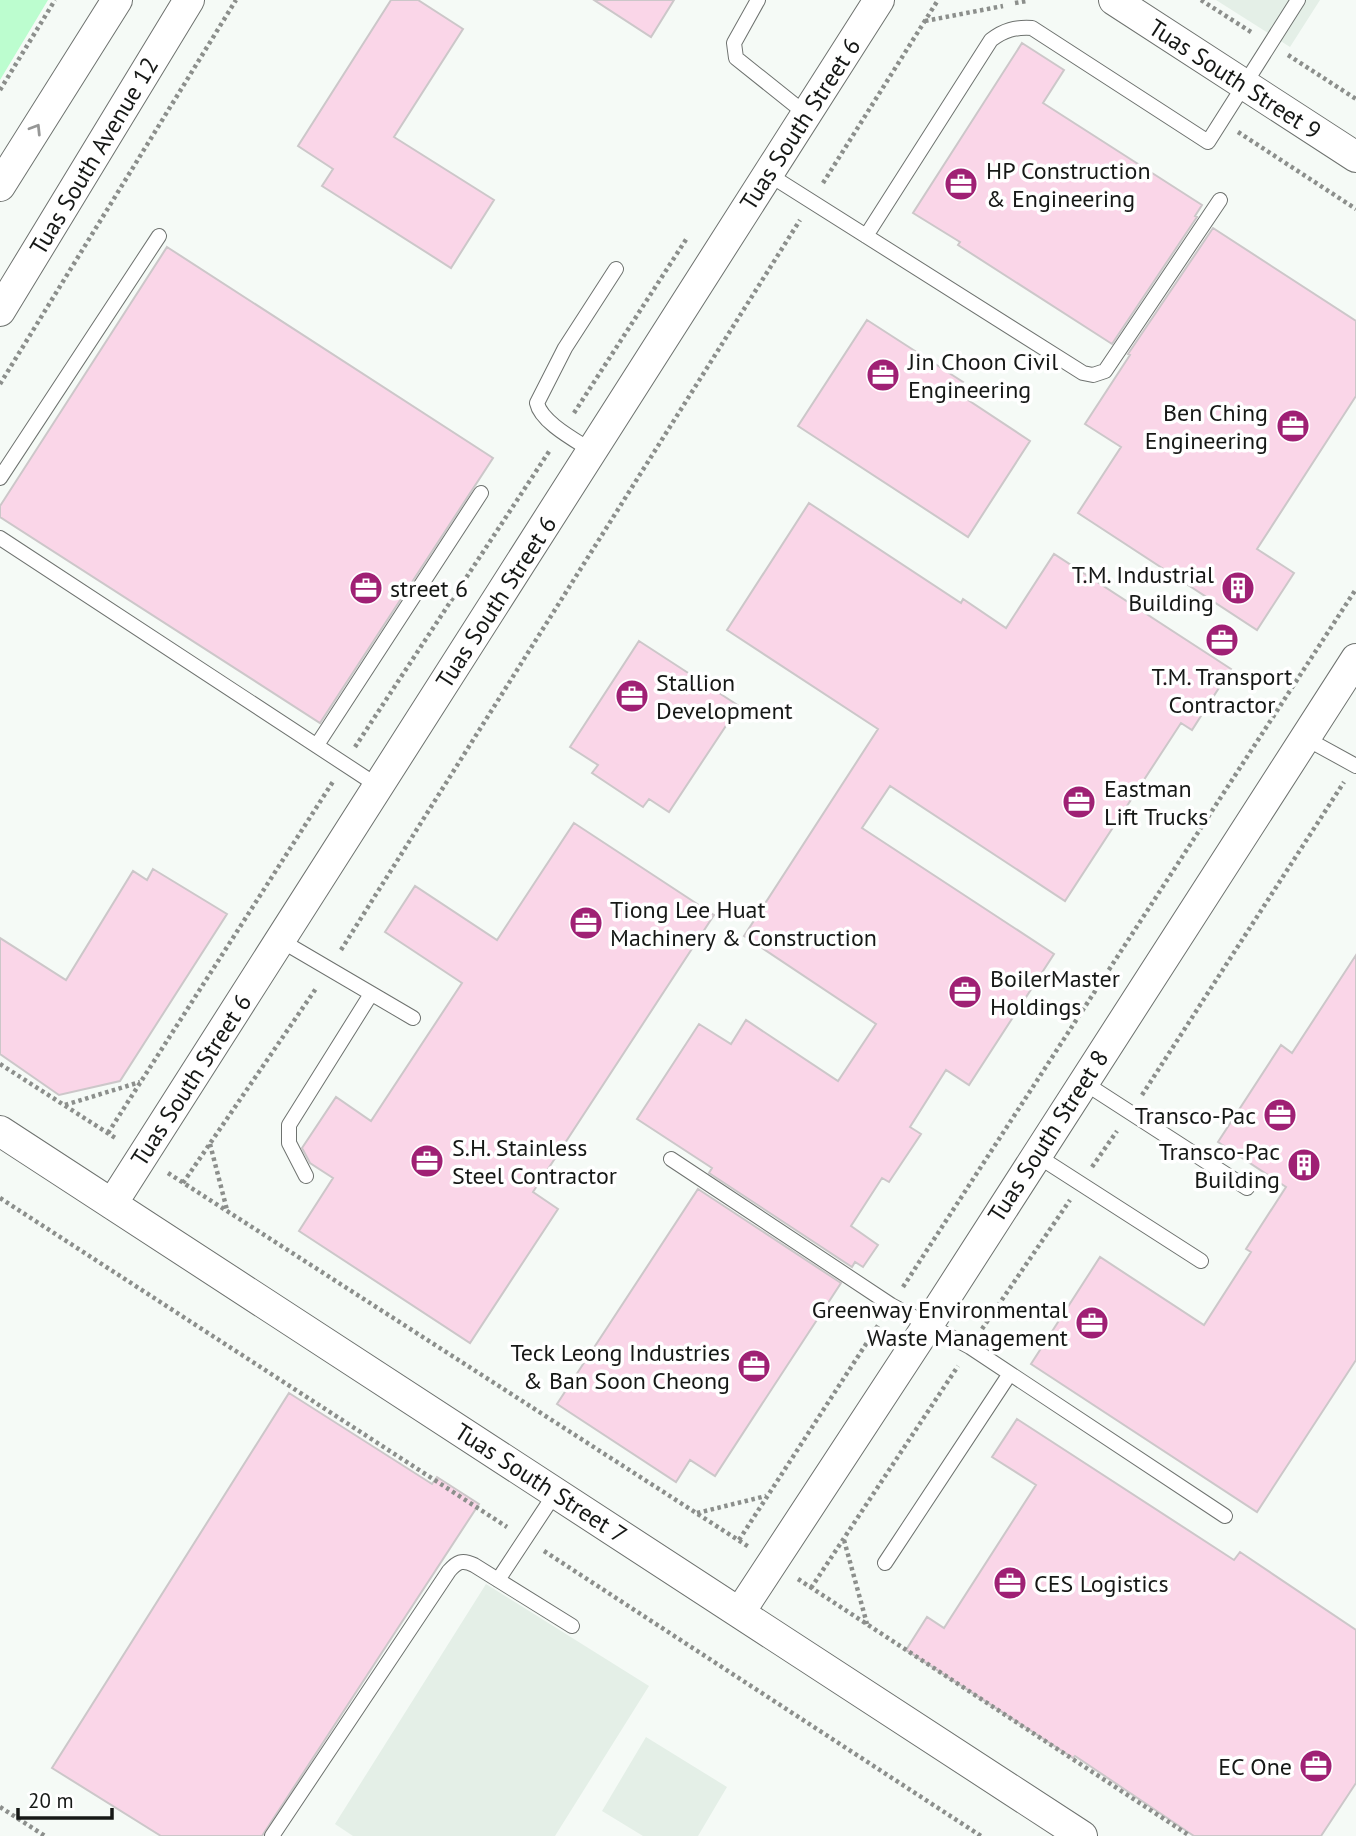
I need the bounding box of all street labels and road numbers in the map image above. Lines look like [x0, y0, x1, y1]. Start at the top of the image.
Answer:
street label: Tuas South Street 9 [1143, 12, 1327, 146]
street label: Tuas South Street 6 [733, 32, 867, 216]
street label: Tuas South Avenue 12 [23, 52, 165, 260]
street label: Tuas South Street 6 [429, 510, 563, 694]
street label: Tuas South Street 6 [124, 988, 258, 1172]
street label: Tuas South Street 8 [981, 1044, 1115, 1228]
street label: Tuas South Street 7 [449, 1416, 633, 1550]

